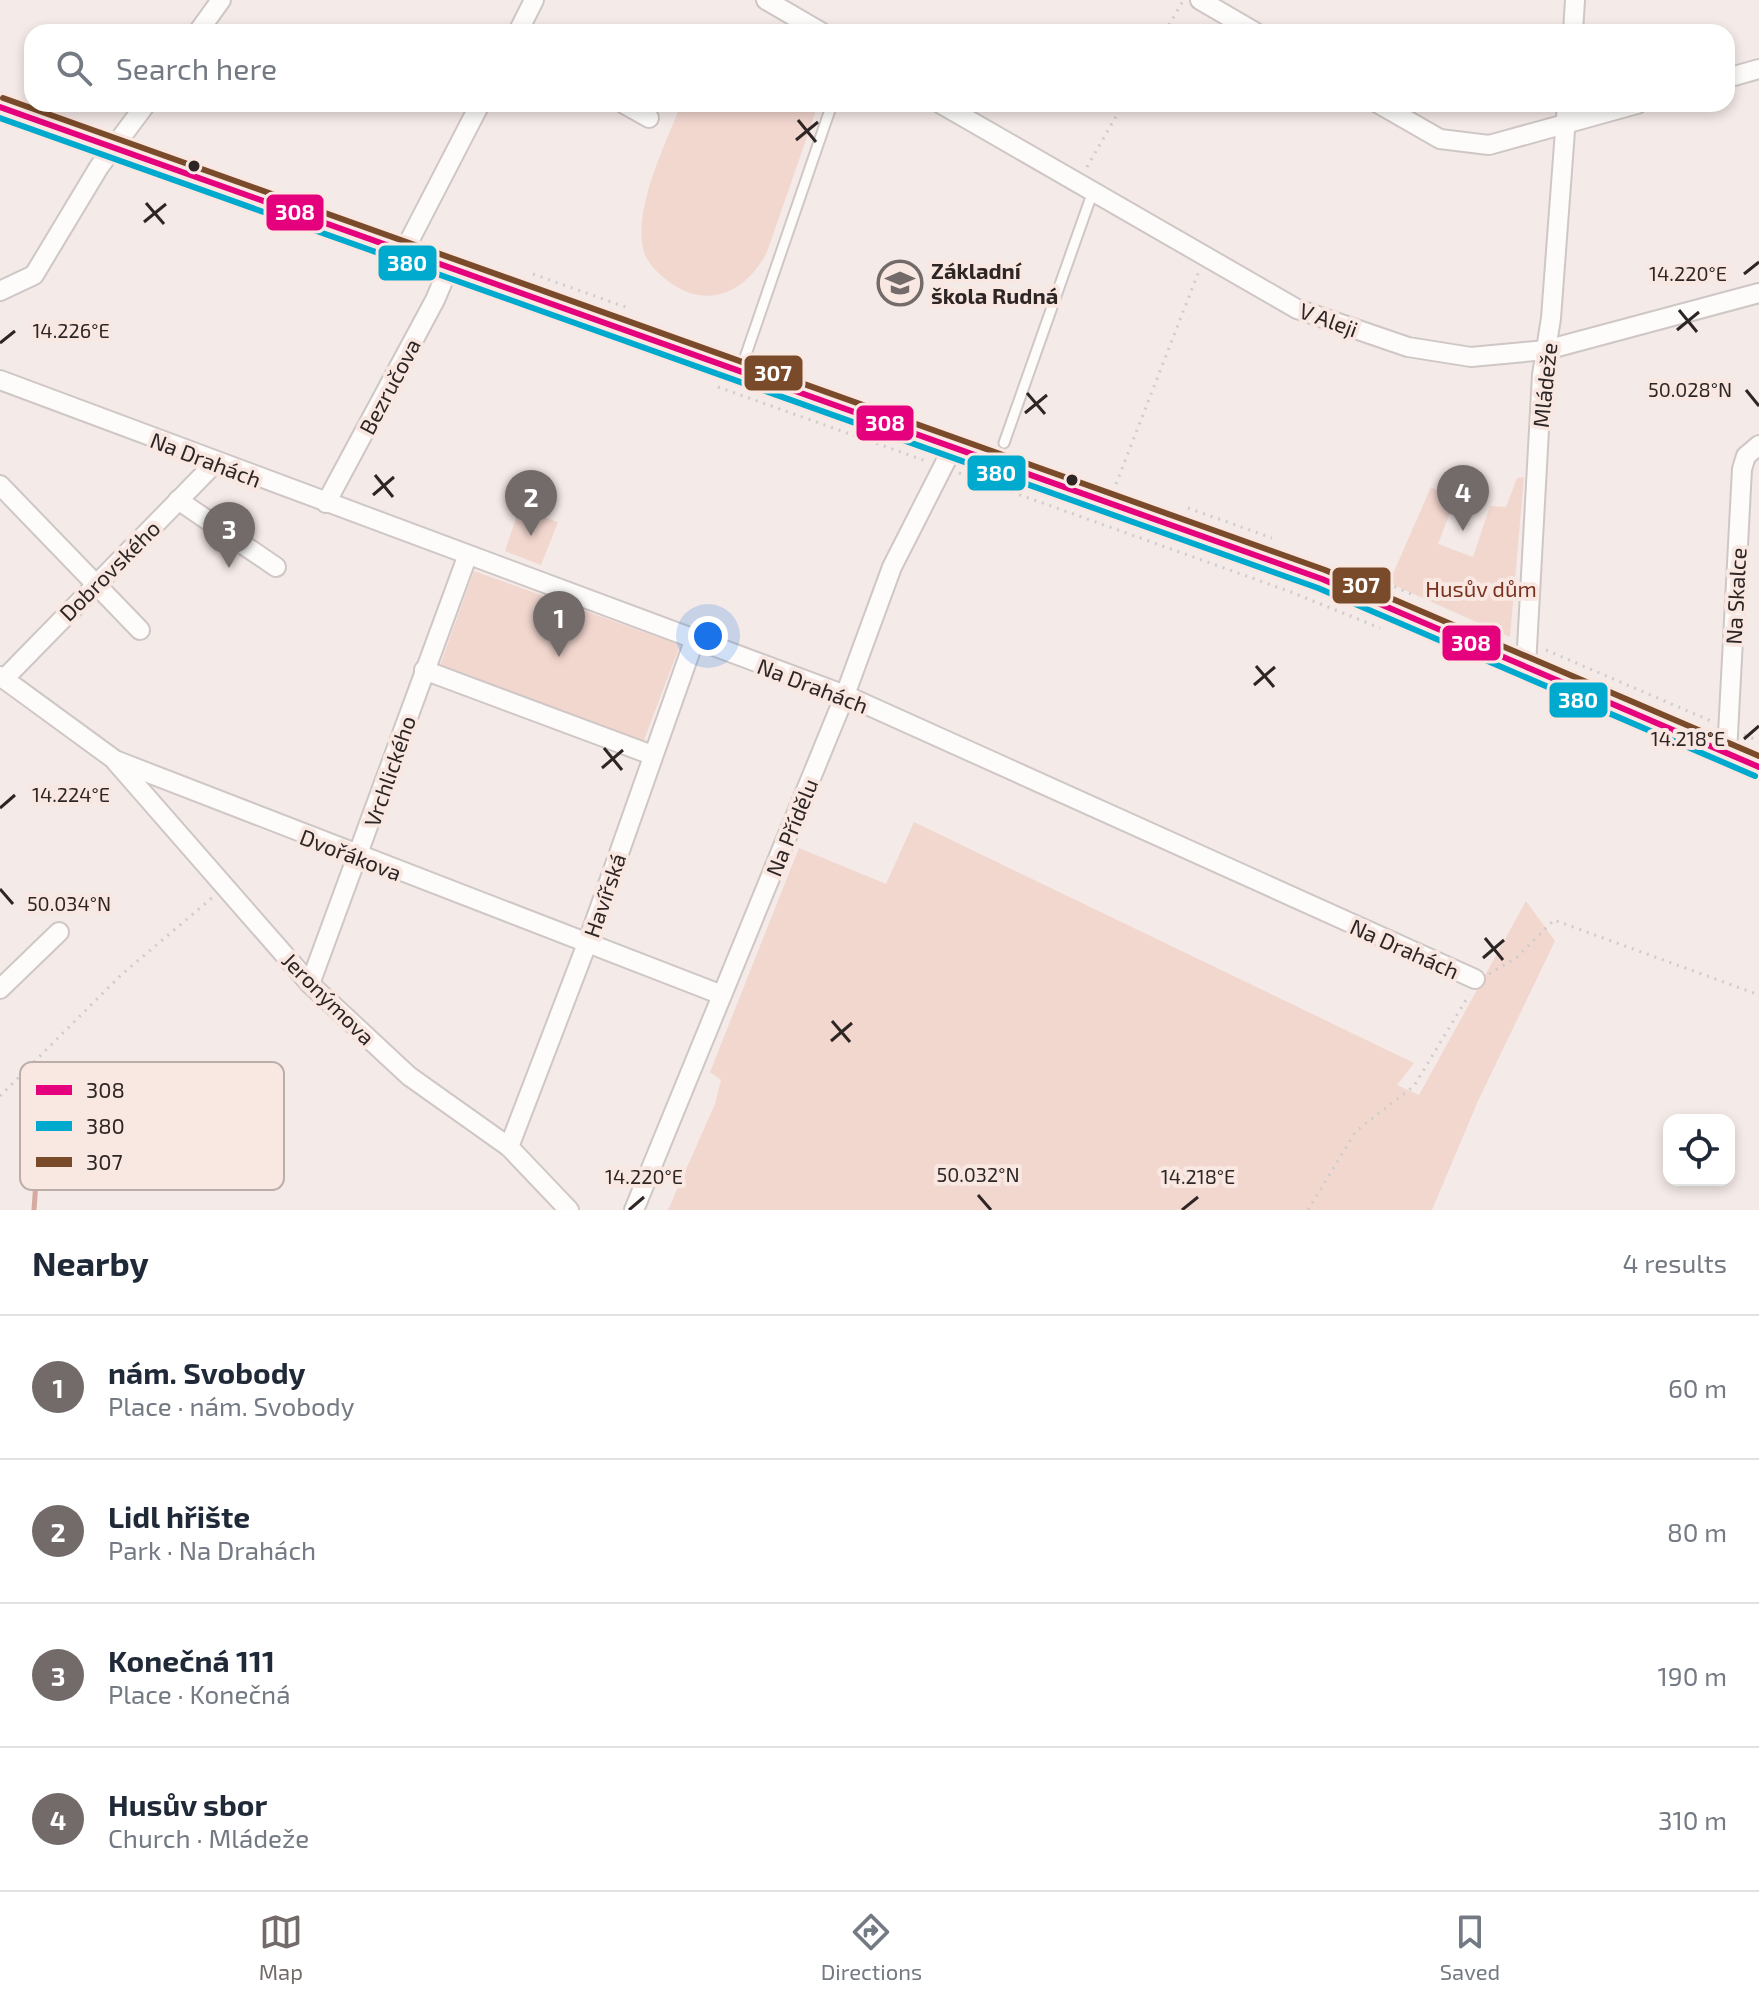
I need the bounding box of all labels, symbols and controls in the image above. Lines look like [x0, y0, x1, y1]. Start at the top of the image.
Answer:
search box [24, 24, 1735, 112]
icon: search [52, 46, 96, 90]
text: Search here [116, 50, 277, 86]
unlabelled marker [186, 158, 202, 174]
line badge: 308 [265, 193, 325, 232]
text: 308 [275, 198, 315, 224]
line badge: 380 [377, 244, 438, 282]
text: 380 [387, 249, 427, 275]
place label: Základní škola Rudná [931, 257, 1058, 308]
school or university icon: Základní škola Rudná [876, 259, 924, 307]
text: 14.220°E [1649, 261, 1727, 285]
street label: V Aleji [1296, 296, 1362, 342]
text: 14.226°E [32, 318, 110, 342]
street label: Bezručova [353, 334, 425, 438]
street label: Mládeže [1527, 341, 1561, 429]
line badge: 307 [743, 354, 804, 392]
text: 307 [754, 359, 792, 385]
text: 50.028°N [1648, 377, 1732, 401]
line badge: 308 [855, 404, 915, 442]
text: 308 [865, 409, 905, 435]
street label: Na Drahách [147, 426, 265, 492]
line badge: 380 [966, 454, 1027, 492]
text: 380 [976, 459, 1016, 485]
pin: 4 [1437, 465, 1489, 531]
pin: 2 [505, 470, 557, 536]
unlabelled marker [1064, 472, 1080, 488]
pin: 3 [203, 502, 255, 568]
street label: Dobrovského [53, 514, 165, 626]
street label: Na Skalce [1719, 547, 1751, 645]
line badge: 307 [1331, 566, 1392, 605]
text: 307 [1342, 571, 1380, 597]
park label: Husův dům [1425, 575, 1537, 601]
pin: 1 [533, 591, 585, 657]
your location [688, 616, 728, 656]
line badge: 308 [1441, 624, 1502, 662]
text: 308 [1451, 629, 1491, 655]
street label: Na Drahách [754, 652, 872, 718]
line badge: 380 [1548, 681, 1609, 719]
text: 380 [1558, 686, 1598, 712]
street label: Vrchlického [358, 712, 420, 830]
text: 14.218°E [1651, 726, 1725, 750]
street label: Na Přídělu [760, 774, 822, 880]
text: 14.224°E [32, 782, 110, 806]
street label: Dvořákova [297, 823, 405, 885]
street label: Havířská [578, 850, 630, 940]
text: 50.034°N [27, 891, 111, 915]
street label: Na Drahách [1347, 912, 1463, 984]
street label: Jeronýmova [277, 946, 381, 1050]
legend [20, 1062, 284, 1190]
text: 308 [86, 1076, 125, 1102]
text: 380 [86, 1112, 125, 1138]
map controls [1663, 1114, 1735, 1186]
button: locate [1663, 1114, 1735, 1186]
text: 307 [86, 1148, 123, 1174]
text: 50.032°N [936, 1162, 1020, 1186]
text: 14.220°E [605, 1164, 683, 1188]
text: 14.218°E [1161, 1164, 1235, 1188]
text: Nearby [32, 1242, 149, 1283]
text: 4 results [1622, 1247, 1727, 1278]
text: nám. Svobody [108, 1354, 306, 1390]
text: 1 [52, 1372, 64, 1403]
text: 60 m [1668, 1372, 1727, 1403]
text: Place · nám. Svobody [108, 1390, 354, 1421]
text: Lidl hřište [108, 1498, 250, 1534]
text: 2 [50, 1516, 66, 1547]
text: 80 m [1667, 1516, 1727, 1547]
text: Park · Na Drahách [108, 1534, 316, 1565]
text: Konečná 111 [108, 1642, 275, 1678]
text: 3 [51, 1660, 65, 1691]
text: 190 m [1658, 1660, 1727, 1691]
text: Place · Konečná [108, 1678, 291, 1709]
text: Husův sbor [108, 1786, 267, 1822]
text: 4 [50, 1804, 66, 1835]
text: 310 m [1658, 1804, 1727, 1835]
text: Church · Mládeže [108, 1822, 309, 1853]
tab: Map [259, 1910, 303, 1984]
tab: Directions [821, 1910, 922, 1984]
tab: Saved [1440, 1910, 1500, 1984]

